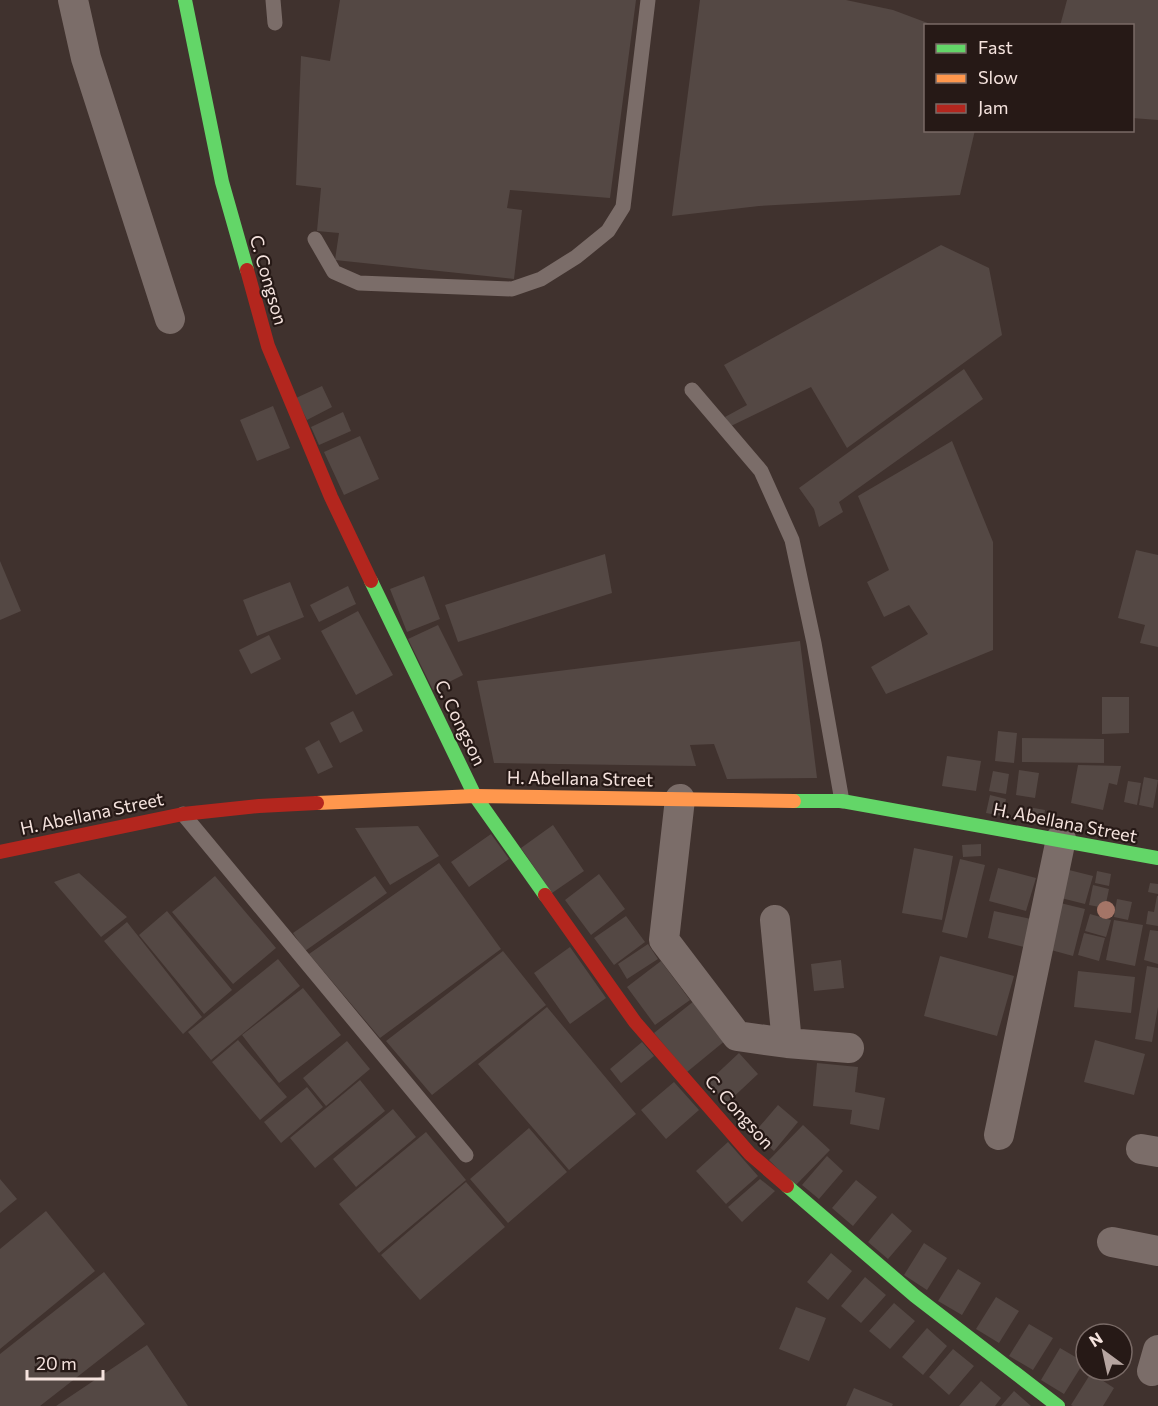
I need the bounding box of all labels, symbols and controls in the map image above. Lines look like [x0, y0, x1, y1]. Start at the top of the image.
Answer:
legend [924, 24, 1134, 132]
text: Fast [978, 36, 1013, 58]
text: Slow [978, 66, 1018, 88]
text: Jam [978, 96, 1008, 118]
street label: C. Congson [246, 232, 292, 327]
street label: C. Congson [431, 676, 491, 769]
street label: H. Abellana Street [507, 766, 653, 790]
street label: H. Abellana Street [18, 787, 166, 839]
street label: H. Abellana Street [991, 797, 1139, 847]
street label: C. Congson [701, 1070, 779, 1153]
north arrow [1074, 1322, 1134, 1382]
text: N [1085, 1328, 1106, 1350]
scale bar [27, 1343, 104, 1381]
text: 20 m [36, 1352, 77, 1374]

